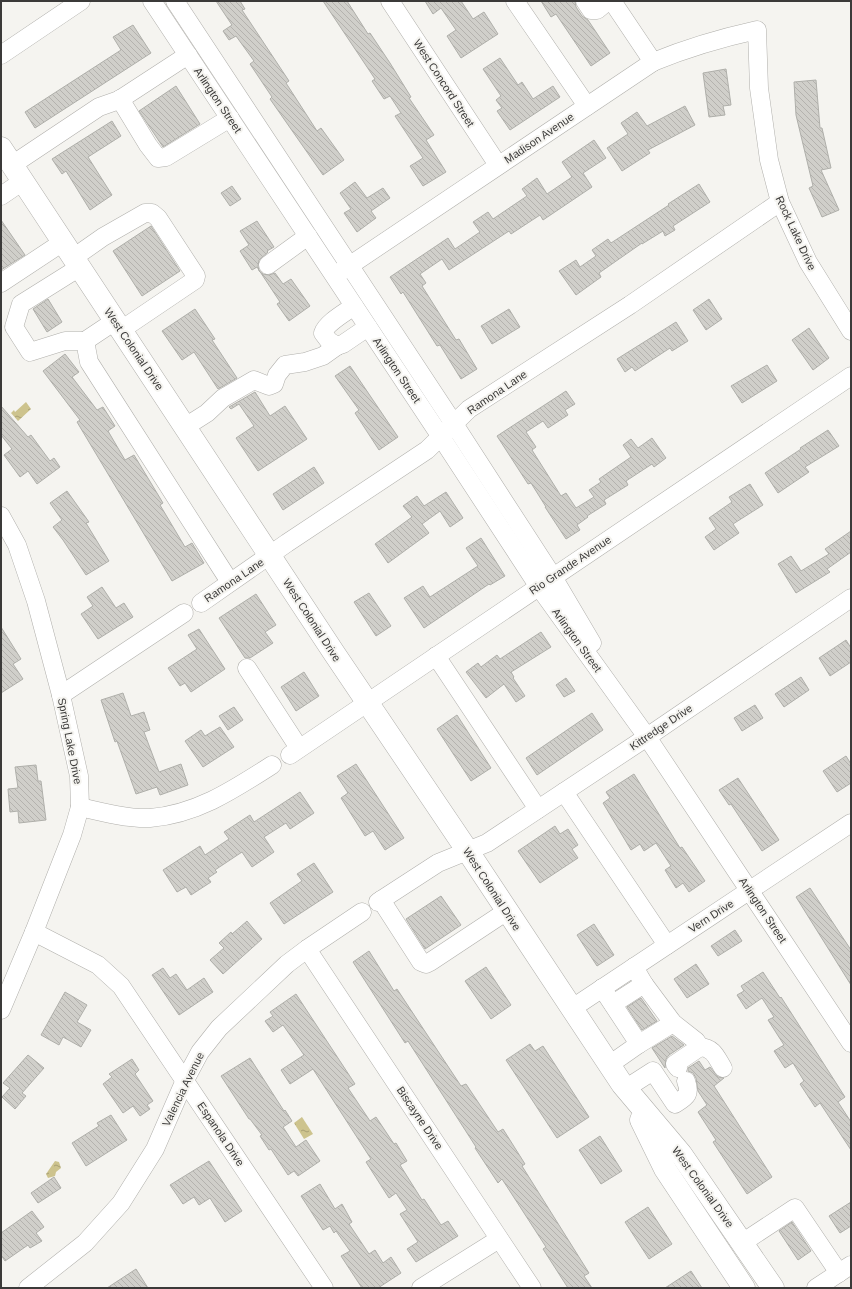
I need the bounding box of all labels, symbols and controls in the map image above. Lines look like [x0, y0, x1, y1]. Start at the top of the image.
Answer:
street label: West Concord Street [411, 37, 477, 129]
street label: Arlington Street [192, 65, 244, 135]
street label: Madison Avenue [502, 110, 576, 166]
street label: Rock Lake Drive [774, 194, 818, 272]
street label: West Colonial Drive [102, 306, 166, 392]
street label: Arlington Street [371, 335, 423, 405]
street label: Ramona Lane [465, 368, 529, 416]
street label: Rio Grande Avenue [527, 533, 613, 597]
street label: Ramona Lane [202, 556, 266, 604]
street label: West Colonial Drive [281, 576, 343, 664]
street label: Arlington Street [550, 606, 604, 674]
street label: Spring Lake Drive [56, 697, 84, 785]
street label: Kittredge Drive [627, 702, 695, 752]
street label: West Colonial Drive [461, 845, 523, 933]
street label: Arlington Street [737, 875, 789, 945]
street label: Vern Drive [686, 897, 736, 935]
street label: Valencia Avenue [160, 1050, 206, 1128]
street label: Biscayne Drive [395, 1084, 445, 1152]
street label: Espanola Drive [195, 1100, 247, 1168]
street label: West Colonial Drive [670, 1144, 736, 1230]

